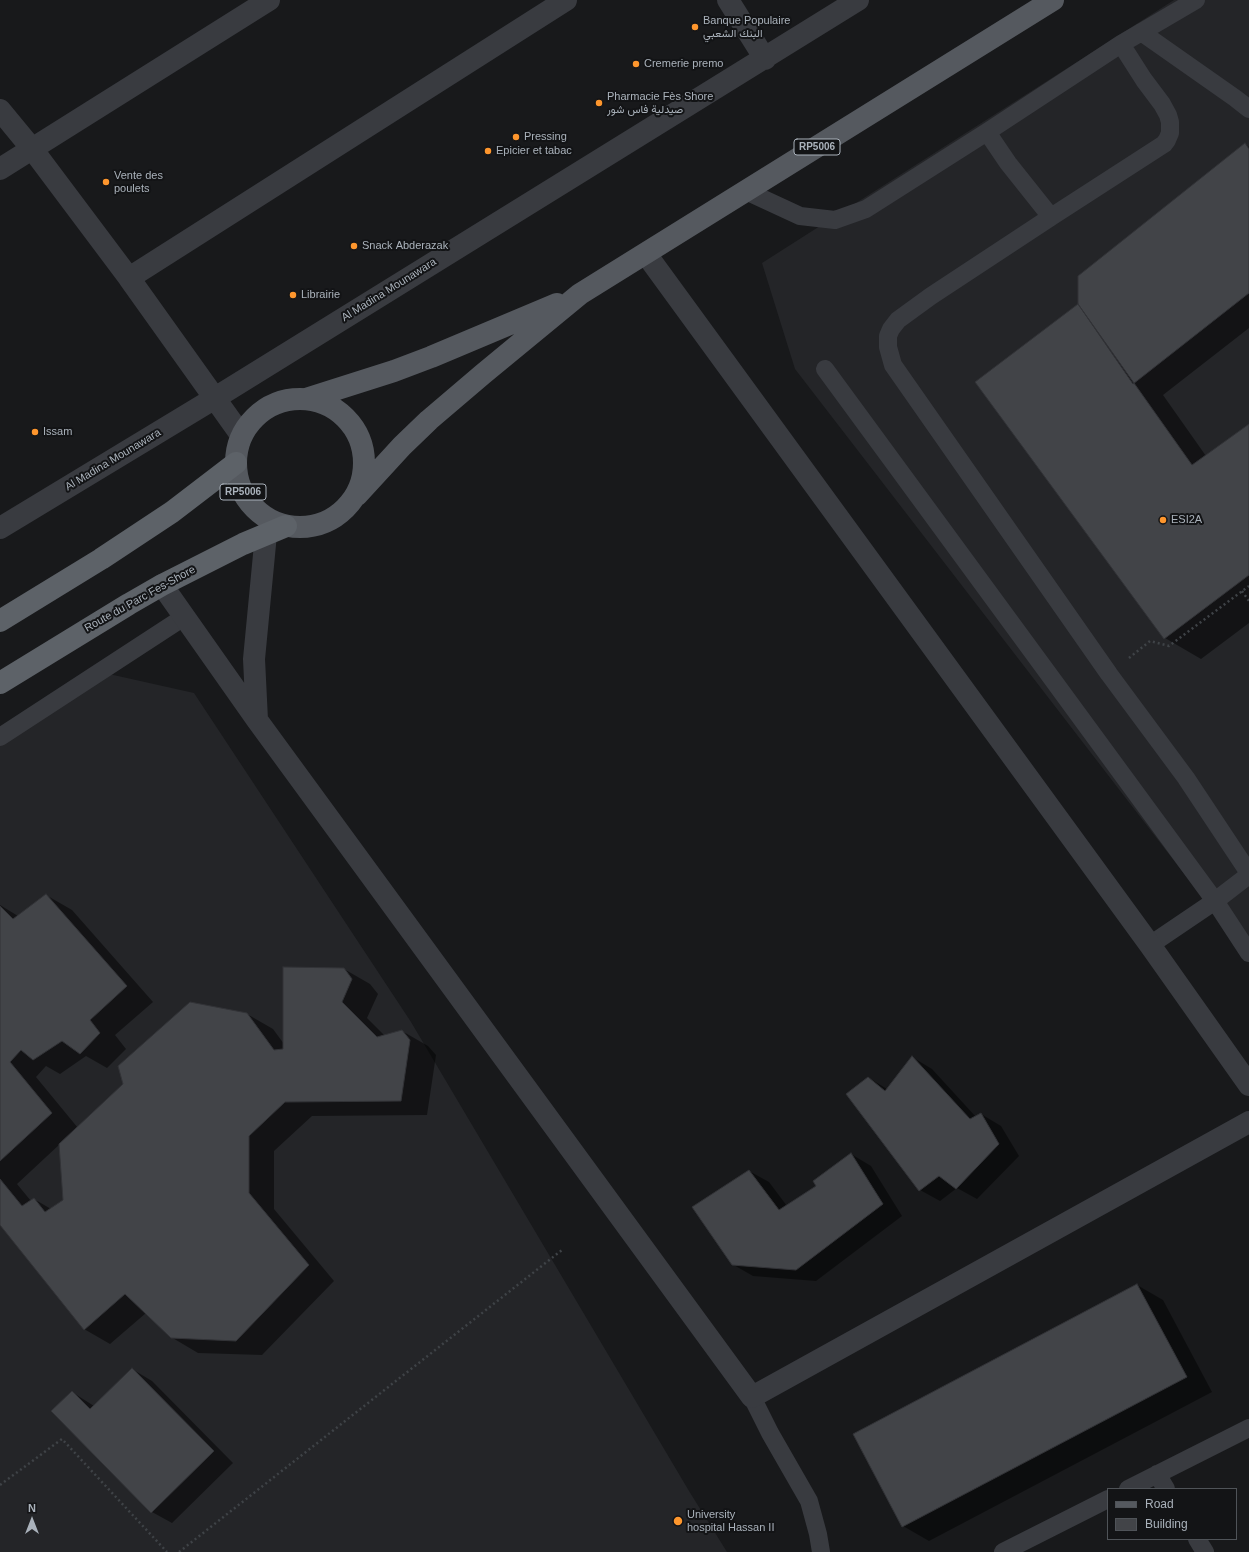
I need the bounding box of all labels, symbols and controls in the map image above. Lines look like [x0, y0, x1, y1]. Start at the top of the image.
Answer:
place label: Banque Populaire البنك الشعبي [703, 14, 790, 40]
marker: Banque Populaire البنك الشعبي [690, 22, 700, 32]
place label: Cremerie premo [644, 57, 723, 71]
marker: Cremerie premo [631, 59, 641, 69]
place label: Pharmacie Fès Shore صيدلية فاس شور [607, 90, 713, 116]
marker: Pharmacie Fès Shore صيدلية فاس شور [594, 98, 604, 108]
place label: Pressing [524, 130, 567, 144]
marker: Pressing [511, 132, 521, 142]
road number: RP5006 [794, 139, 840, 155]
place label: Epicier et tabac [496, 144, 572, 158]
marker: Epicier et tabac [483, 146, 493, 156]
place label: Vente des poulets [114, 169, 163, 195]
marker: Vente des poulets [101, 177, 111, 187]
place label: Snack Abderazak [362, 239, 448, 253]
marker: Snack Abderazak [349, 241, 359, 251]
street label: Al Madina Mounawara [339, 255, 439, 325]
place label: Librairie [301, 288, 340, 302]
marker: Librairie [288, 290, 298, 300]
place label: Issam [43, 425, 72, 439]
street label: Al Madina Mounawara [63, 426, 163, 494]
marker: Issam [30, 427, 40, 437]
road number: RP5006 [220, 484, 266, 500]
place label: ESI2A [1171, 513, 1202, 527]
marker: ESI2A [1158, 515, 1168, 525]
street label: Route du Parc Fes-Shore [82, 563, 198, 635]
legend [1107, 1488, 1237, 1540]
text: Road [1145, 1497, 1174, 1511]
north arrow [12, 1500, 52, 1540]
text: N [28, 1502, 36, 1514]
place label: University hospital Hassan II [687, 1508, 774, 1534]
marker: University hospital Hassan II [672, 1515, 684, 1527]
text: Building [1145, 1517, 1188, 1531]

